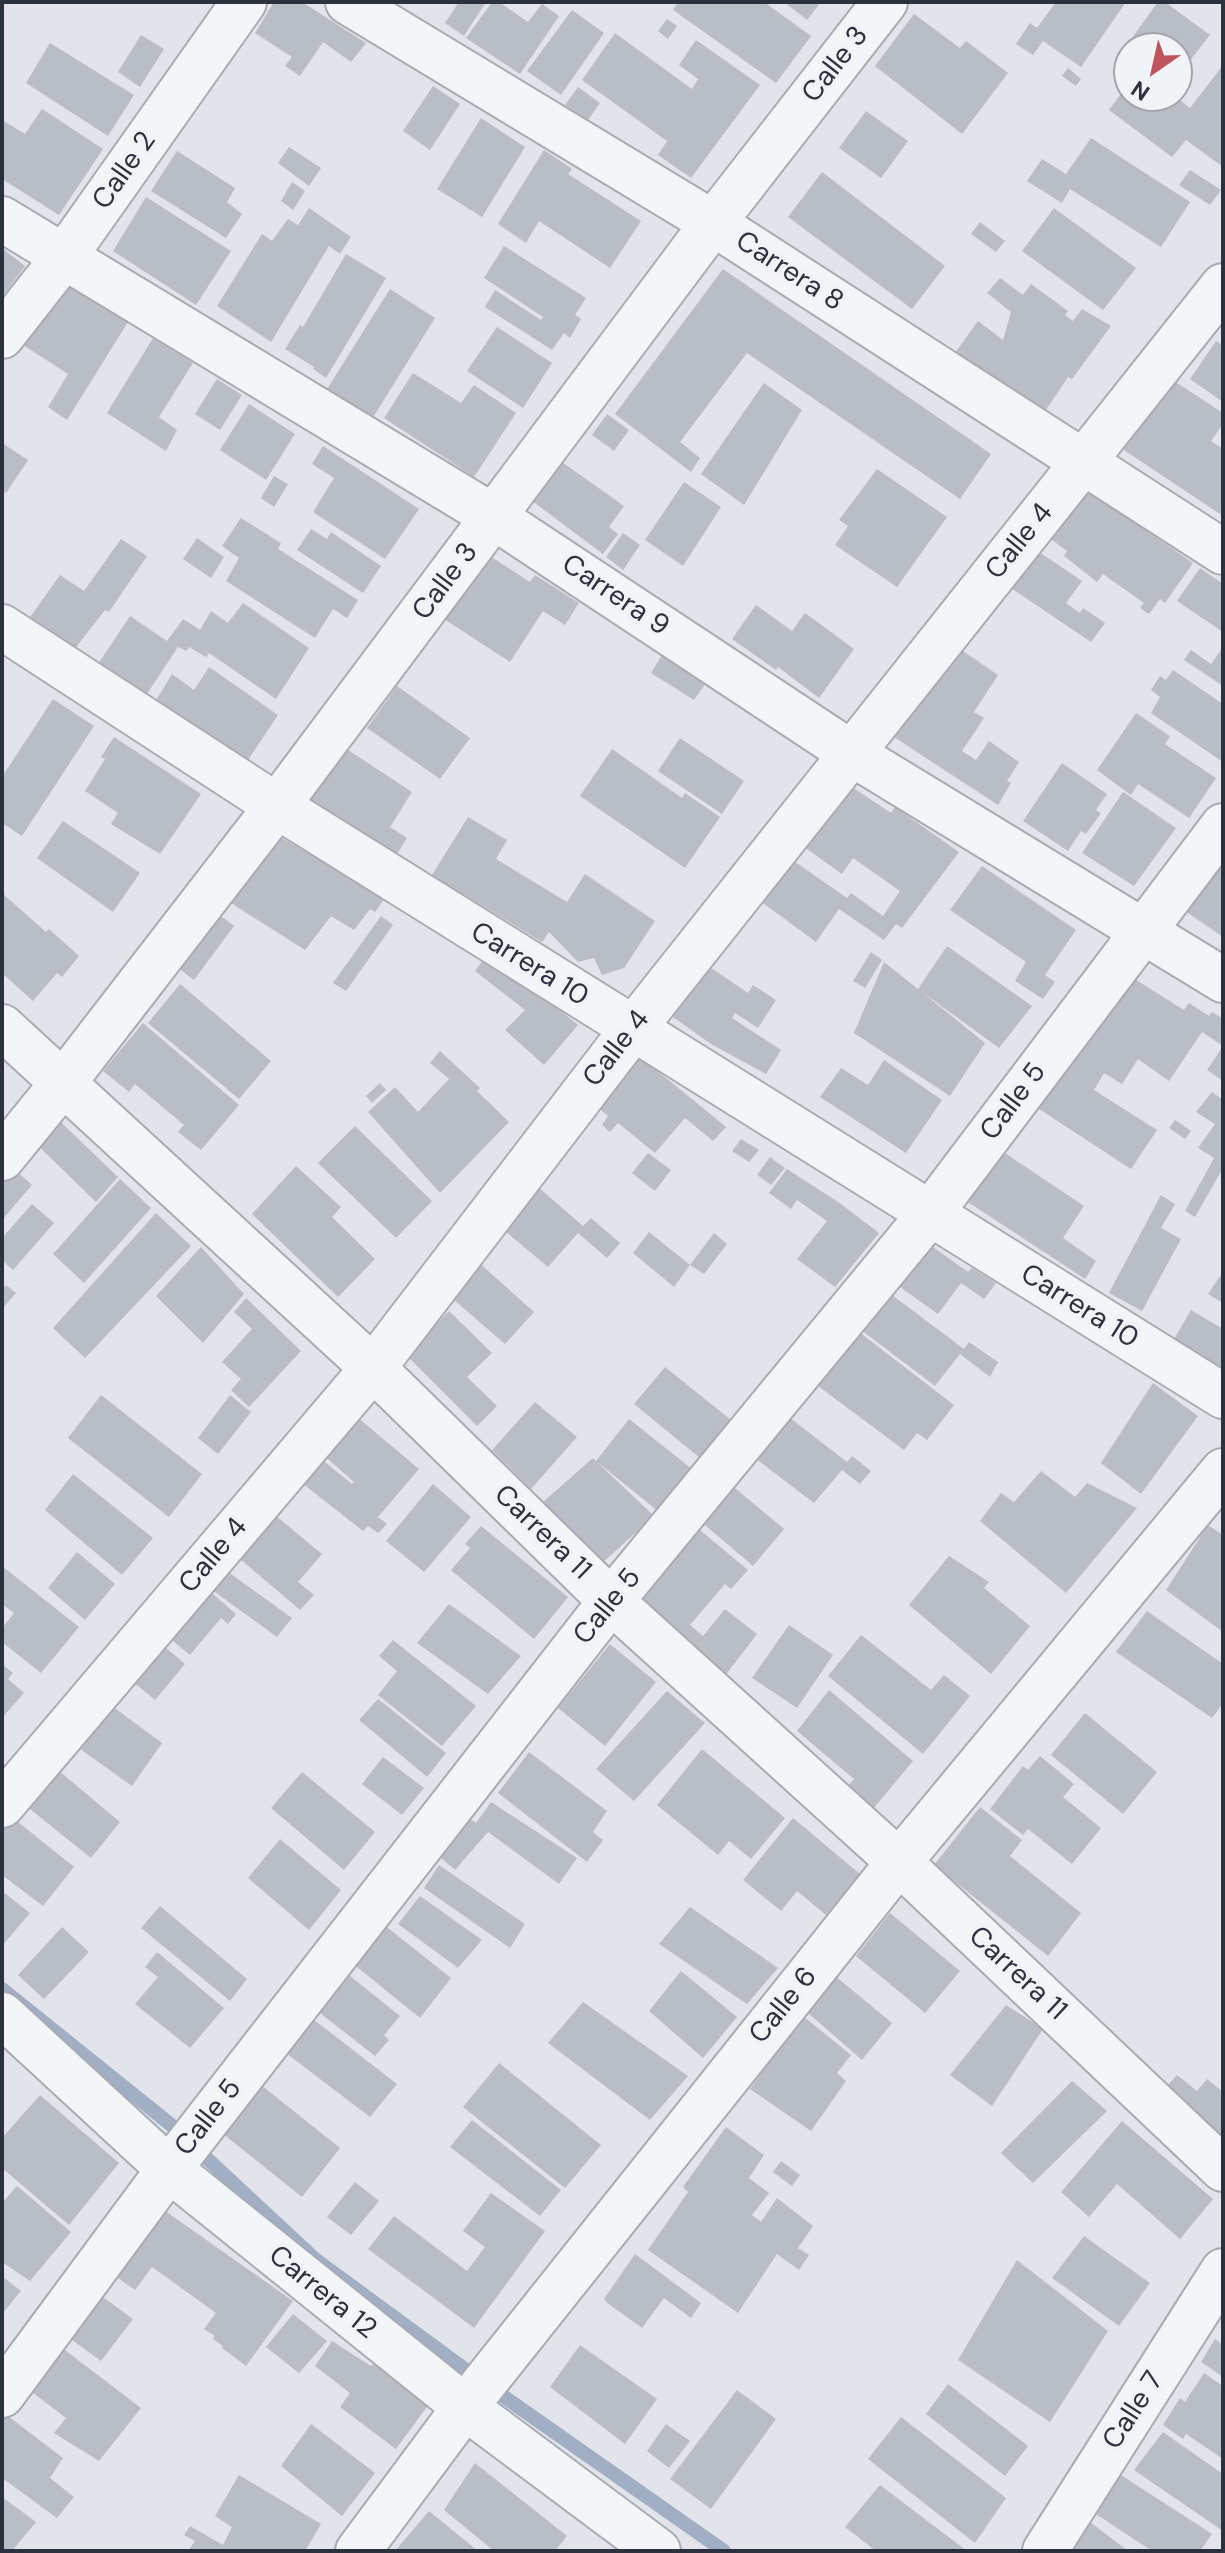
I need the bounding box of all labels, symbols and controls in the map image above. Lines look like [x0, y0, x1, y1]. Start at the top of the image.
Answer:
street label: Calle 3 [796, 20, 876, 110]
north arrow [1113, 32, 1193, 112]
text: N [1126, 74, 1155, 107]
street label: Calle 2 [86, 126, 164, 216]
street label: Carrera 8 [729, 225, 849, 319]
street label: Calle 4 [979, 497, 1061, 587]
street label: Calle 3 [406, 537, 486, 627]
street label: Carrera 9 [555, 548, 675, 644]
street label: Carrera 10 [464, 916, 594, 1014]
street label: Calle 4 [577, 1004, 657, 1094]
street label: Calle 5 [974, 1057, 1054, 1147]
street label: Carrera 10 [1014, 1258, 1144, 1356]
street label: Carrera 11 [486, 1479, 598, 1587]
street label: Calle 4 [173, 1511, 255, 1601]
street label: Calle 5 [567, 1562, 649, 1652]
street label: Carrera 11 [961, 1920, 1073, 2028]
street label: Calle 6 [743, 1961, 825, 2051]
street label: Calle 5 [169, 2073, 249, 2163]
street label: Carrera 12 [261, 2239, 383, 2347]
street label: Calle 7 [1096, 2366, 1172, 2456]

